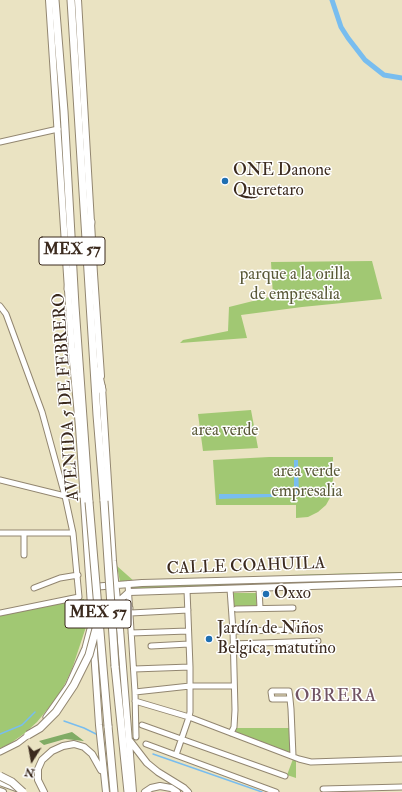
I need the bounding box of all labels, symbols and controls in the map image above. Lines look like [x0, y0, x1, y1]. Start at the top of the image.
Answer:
place label: ONE Danone Queretaro [233, 161, 331, 201]
marker: ONE Danone Queretaro [220, 176, 230, 186]
road number: MEX 57 [39, 237, 105, 265]
park label: parque a la orilla de empresalia [240, 265, 350, 305]
street label: AVENIDA 5 DE FEBRERO [50, 292, 84, 502]
park label: area verde [192, 421, 258, 441]
park label: area verde empresalia [272, 462, 342, 502]
street label: CALLE COAHUILA [166, 554, 326, 580]
place label: Oxxo [274, 584, 311, 604]
marker: Oxxo [261, 589, 271, 599]
road number: MEX 57 [65, 600, 131, 628]
place label: Jardín de Niños Belgica, matutino [217, 619, 336, 659]
marker: Jardín de Niños Belgica, matutino [204, 634, 214, 644]
district label: OBRERA [295, 686, 377, 708]
north arrow [12, 740, 52, 780]
text: N [24, 765, 36, 780]

